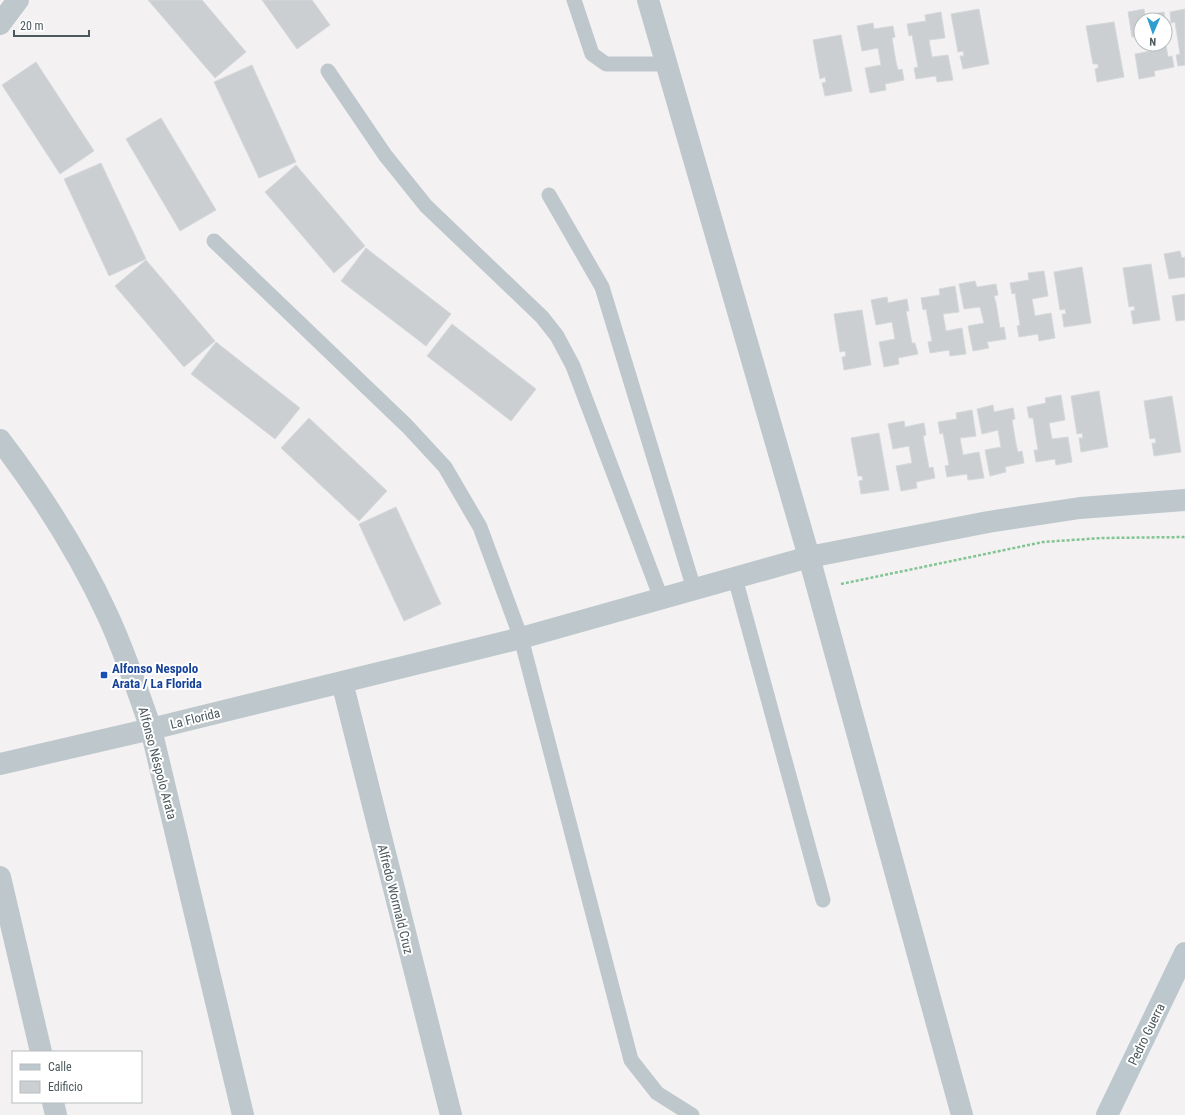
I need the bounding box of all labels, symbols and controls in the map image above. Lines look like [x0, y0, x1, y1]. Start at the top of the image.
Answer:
scale bar [14, 12, 89, 38]
north arrow [1133, 12, 1173, 52]
text: 20 m [20, 19, 44, 33]
text: N [1149, 35, 1156, 48]
place label: Alfonso Nespolo Arata / La Florida [112, 661, 202, 691]
marker: Alfonso Nespolo Arata / La Florida [99, 670, 109, 680]
street label: Alfonso Néspolo Arata [135, 705, 180, 821]
street label: La Florida [169, 705, 222, 732]
street label: Alfredo Wormald Cruz [375, 843, 416, 956]
street label: Pedro Guerra [1125, 1001, 1168, 1068]
legend [12, 1051, 142, 1103]
text: Calle [48, 1060, 72, 1074]
text: Edificio [48, 1080, 83, 1094]

